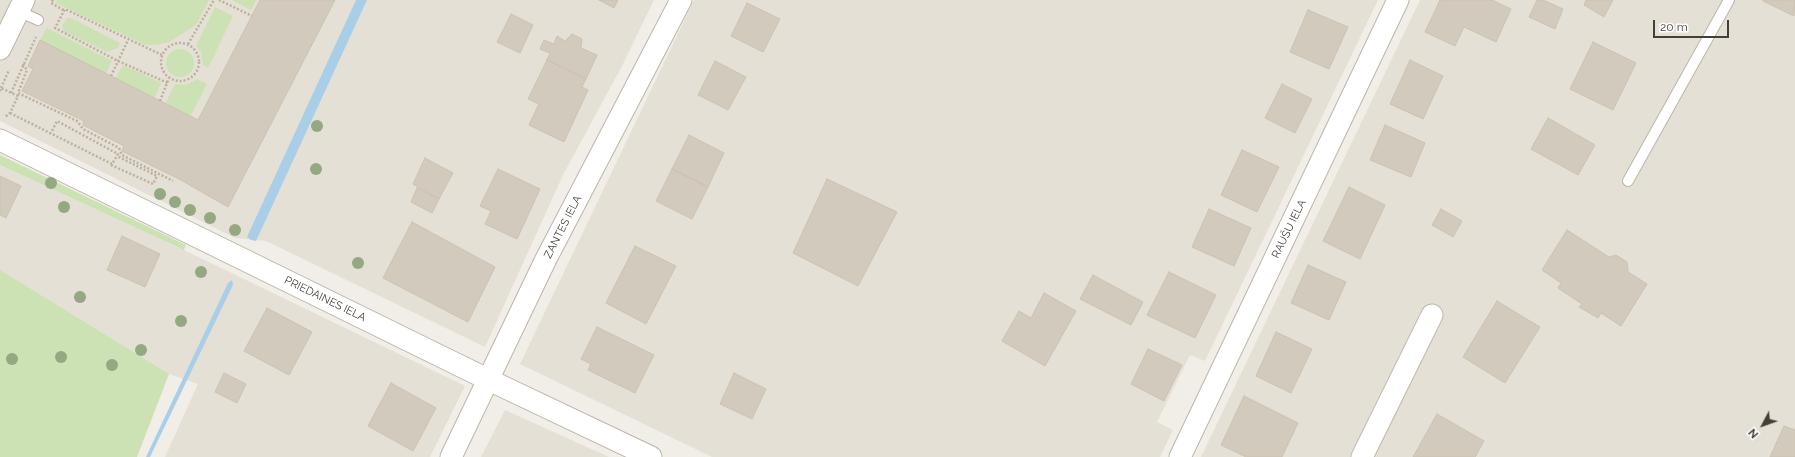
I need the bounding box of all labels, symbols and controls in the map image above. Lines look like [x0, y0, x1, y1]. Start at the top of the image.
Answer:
scale bar [1655, 12, 1731, 38]
text: 20 m [1660, 20, 1688, 34]
street label: ZANTES IELA [541, 193, 585, 261]
street label: RAUŠU IELA [1269, 198, 1309, 260]
street label: PRIEDAINES IELA [282, 274, 368, 324]
north arrow [1743, 405, 1783, 445]
text: N [1746, 426, 1761, 441]

